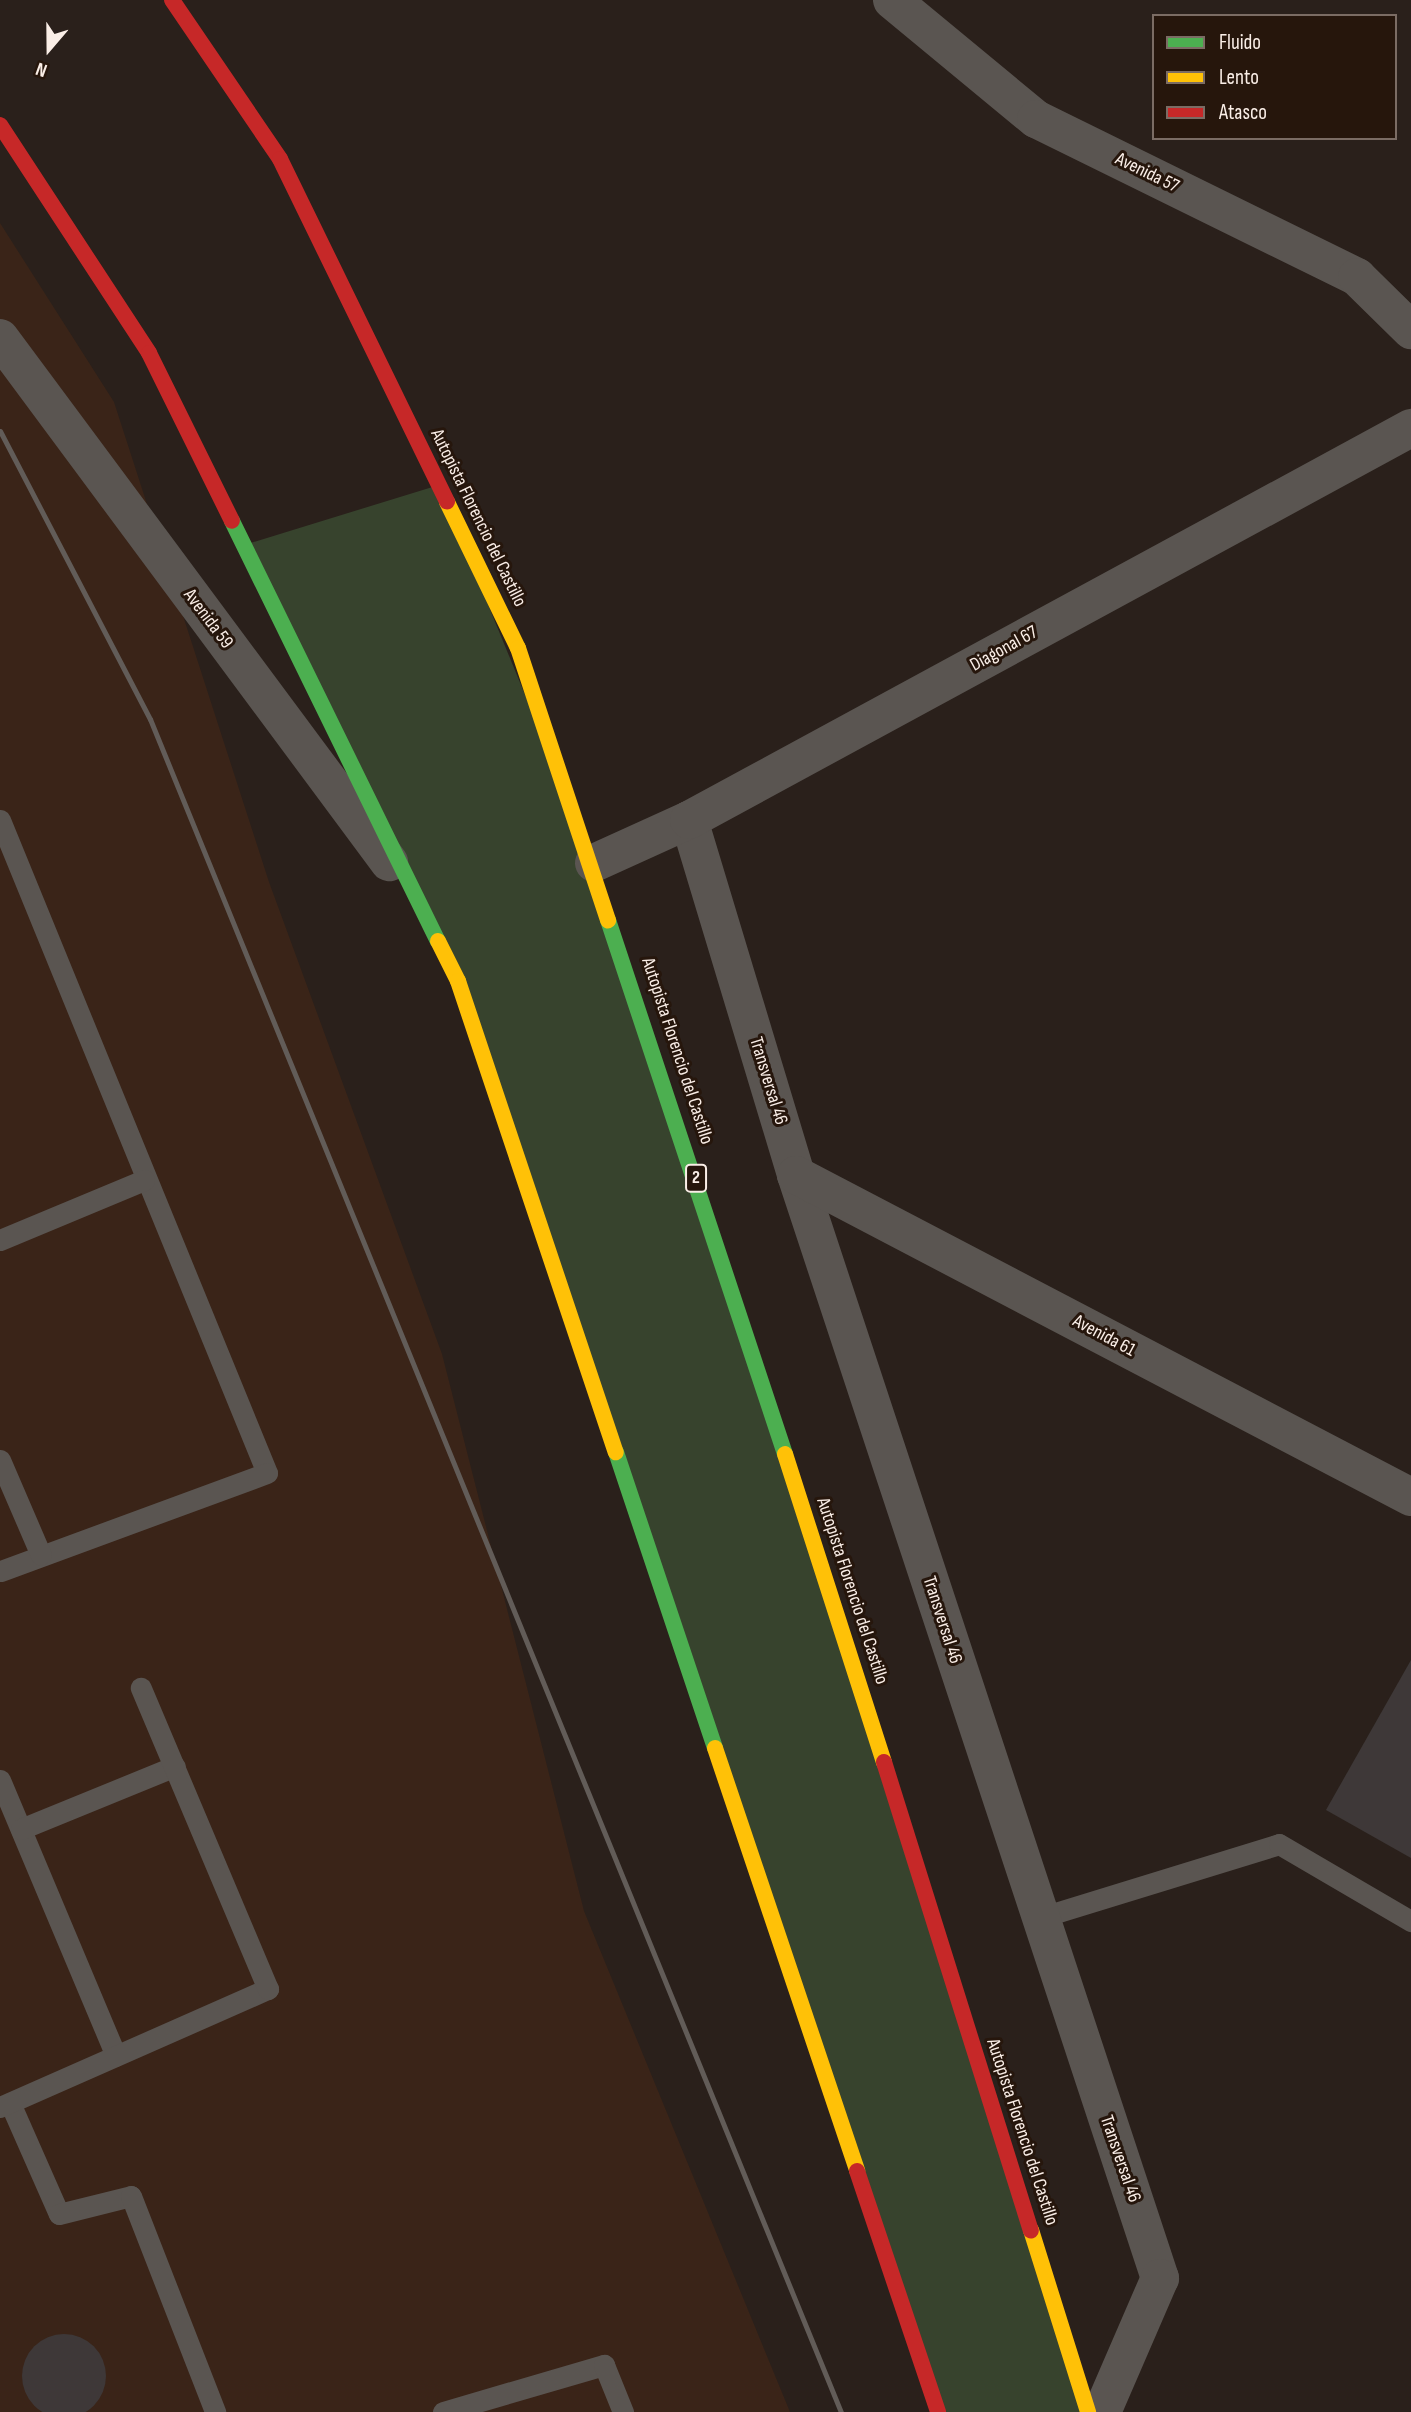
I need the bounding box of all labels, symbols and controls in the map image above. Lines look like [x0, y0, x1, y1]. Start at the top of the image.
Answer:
north arrow [14, 14, 84, 84]
legend [1152, 14, 1397, 140]
text: Fluido [1219, 30, 1261, 55]
text: N [33, 57, 50, 82]
text: Lento [1219, 65, 1259, 90]
text: Atasco [1219, 100, 1267, 125]
street label: Avenida 57 [1112, 148, 1182, 198]
street label: Autopista Florencio del Castillo [425, 425, 531, 611]
street label: Avenida 59 [178, 585, 238, 653]
street label: Diagonal 67 [966, 621, 1042, 677]
street label: Autopista Florencio del Castillo [636, 955, 718, 1147]
street label: Transversal 46 [744, 1034, 792, 1128]
road number: 2 [684, 1163, 708, 1192]
street label: Avenida 61 [1069, 1310, 1139, 1362]
street label: Autopista Florencio del Castillo [811, 1495, 893, 1687]
street label: Transversal 46 [917, 1573, 967, 1667]
street label: Autopista Florencio del Castillo [981, 2036, 1063, 2228]
street label: Transversal 46 [1094, 2112, 1146, 2206]

